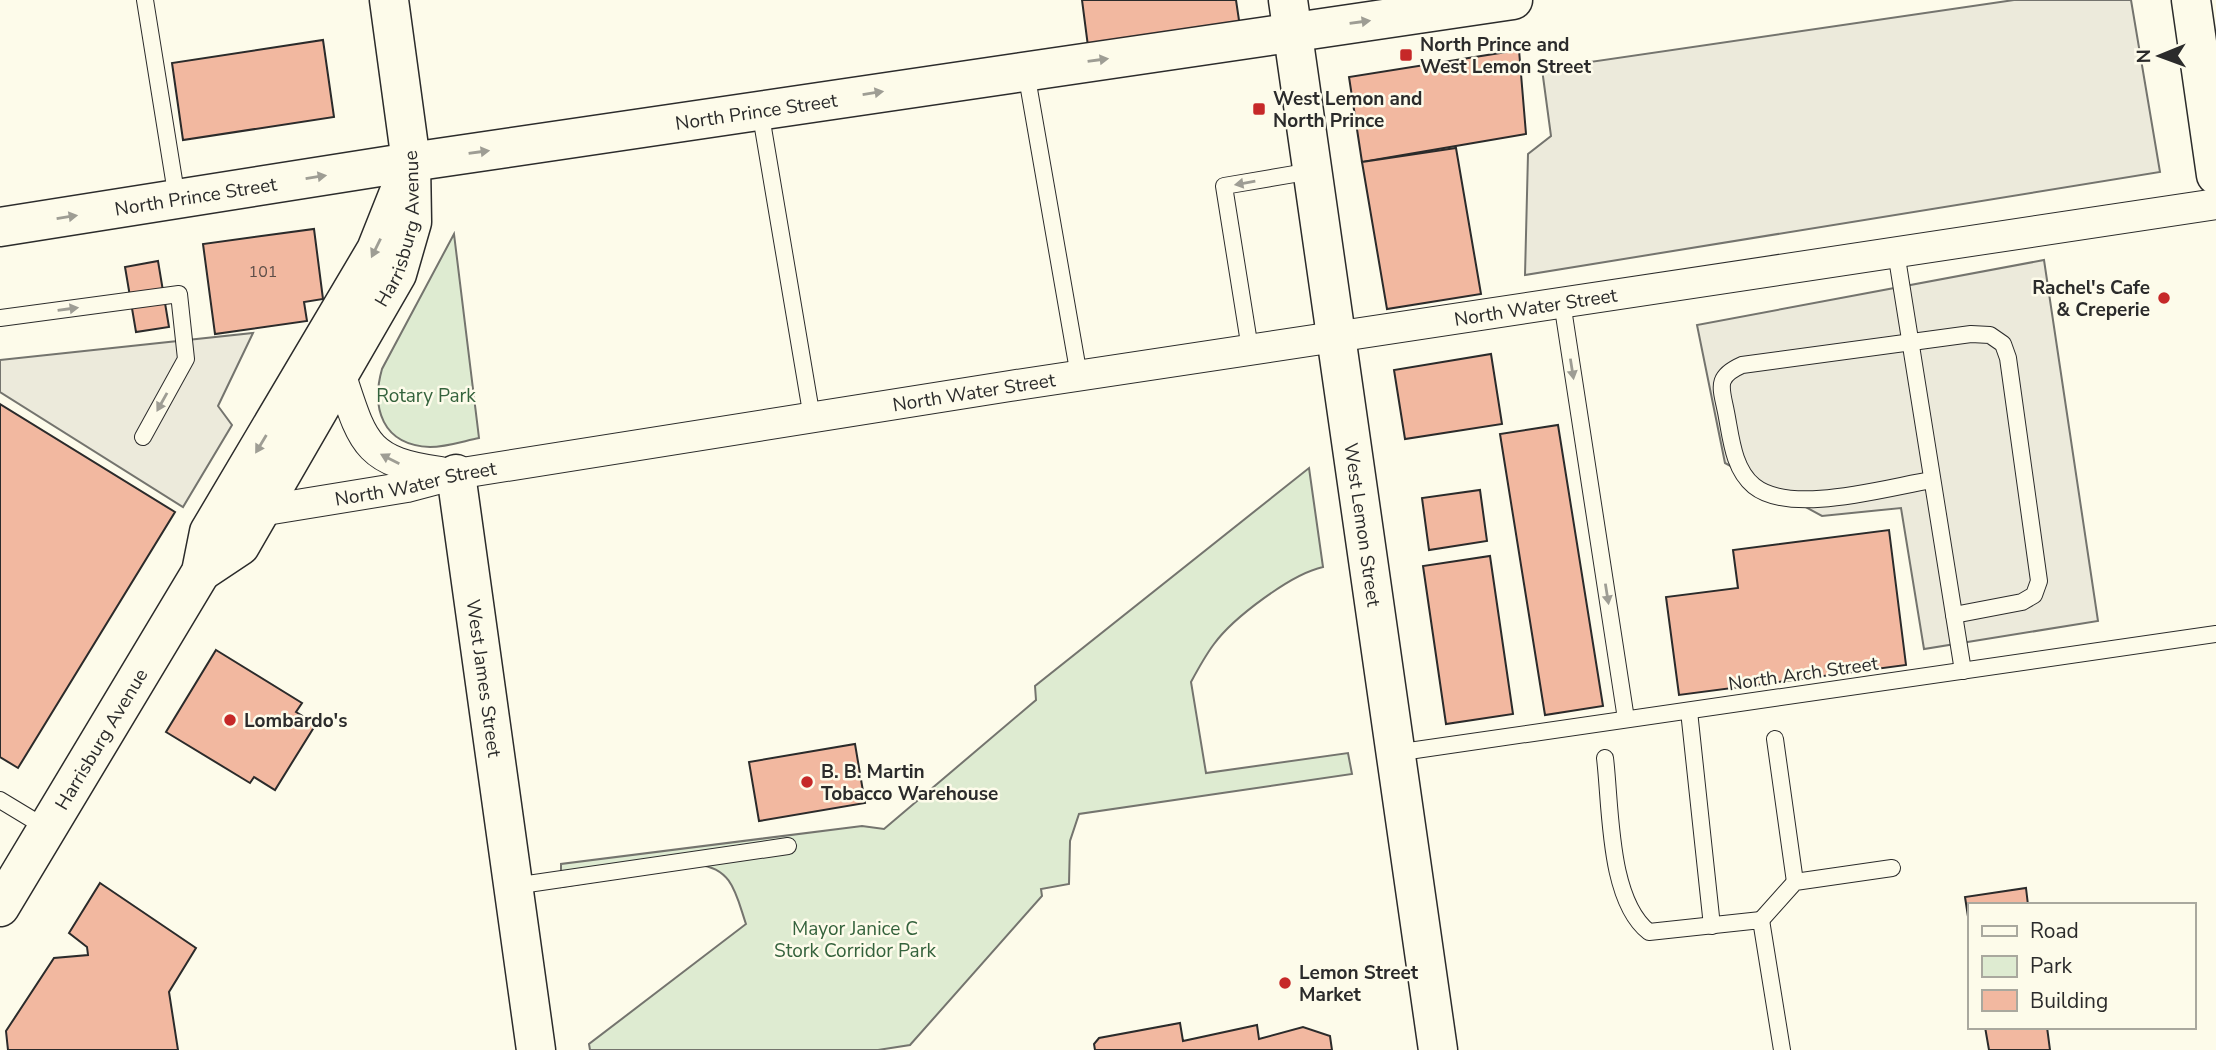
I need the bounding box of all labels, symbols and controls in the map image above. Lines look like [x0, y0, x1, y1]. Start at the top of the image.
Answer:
one-way arrow [1349, 16, 1371, 27]
north arrow [2125, 21, 2195, 91]
place label: North Prince and West Lemon Street [1420, 32, 1592, 80]
marker: North Prince and West Lemon Street [1398, 47, 1414, 63]
text: N [2131, 49, 2157, 64]
one-way arrow [1087, 54, 1109, 65]
place label: West Lemon and North Prince [1273, 86, 1423, 134]
street label: North Prince Street [673, 87, 840, 137]
one-way arrow [862, 87, 884, 98]
marker: West Lemon and North Prince [1251, 101, 1267, 117]
one-way arrow [468, 146, 490, 157]
street label: Harrisburg Avenue [369, 149, 426, 312]
street label: North Prince Street [113, 171, 279, 223]
one-way arrow [305, 171, 327, 182]
one-way arrow [1234, 177, 1256, 188]
one-way arrow [57, 211, 79, 222]
one-way arrow [371, 238, 382, 258]
house number: 101 [249, 261, 277, 283]
place label: Rachel's Cafe & Creperie [2032, 275, 2150, 323]
street label: North Water Street [1452, 283, 1619, 333]
marker: Rachel's Cafe & Creperie [2156, 290, 2172, 306]
one-way arrow [57, 303, 79, 314]
one-way arrow [1567, 358, 1578, 380]
street label: North Water Street [891, 367, 1058, 418]
park label: Rotary Park [376, 383, 476, 409]
one-way arrow [156, 392, 168, 411]
one-way arrow [255, 434, 268, 453]
street label: West Lemon Street [1337, 441, 1387, 609]
one-way arrow [380, 454, 400, 465]
street label: North Water Street [333, 456, 499, 513]
one-way arrow [1602, 583, 1613, 605]
street label: West James Street [460, 598, 507, 759]
street label: North Arch Street [1727, 651, 1880, 697]
street label: Harrisburg Avenue [49, 664, 154, 815]
place label: Lombardo's [244, 708, 348, 734]
marker: Lombardo's [222, 712, 238, 728]
place label: B. B. Martin Tobacco Warehouse [821, 759, 998, 807]
marker: B. B. Martin Tobacco Warehouse [799, 774, 815, 790]
legend [1968, 903, 2195, 1029]
park label: Mayor Janice C Stork Corridor Park [774, 916, 936, 964]
text: Road [2030, 917, 2079, 945]
text: Park [2030, 952, 2072, 980]
place label: Lemon Street Market [1299, 960, 1419, 1008]
marker: Lemon Street Market [1277, 975, 1293, 991]
text: Building [2030, 987, 2108, 1015]

